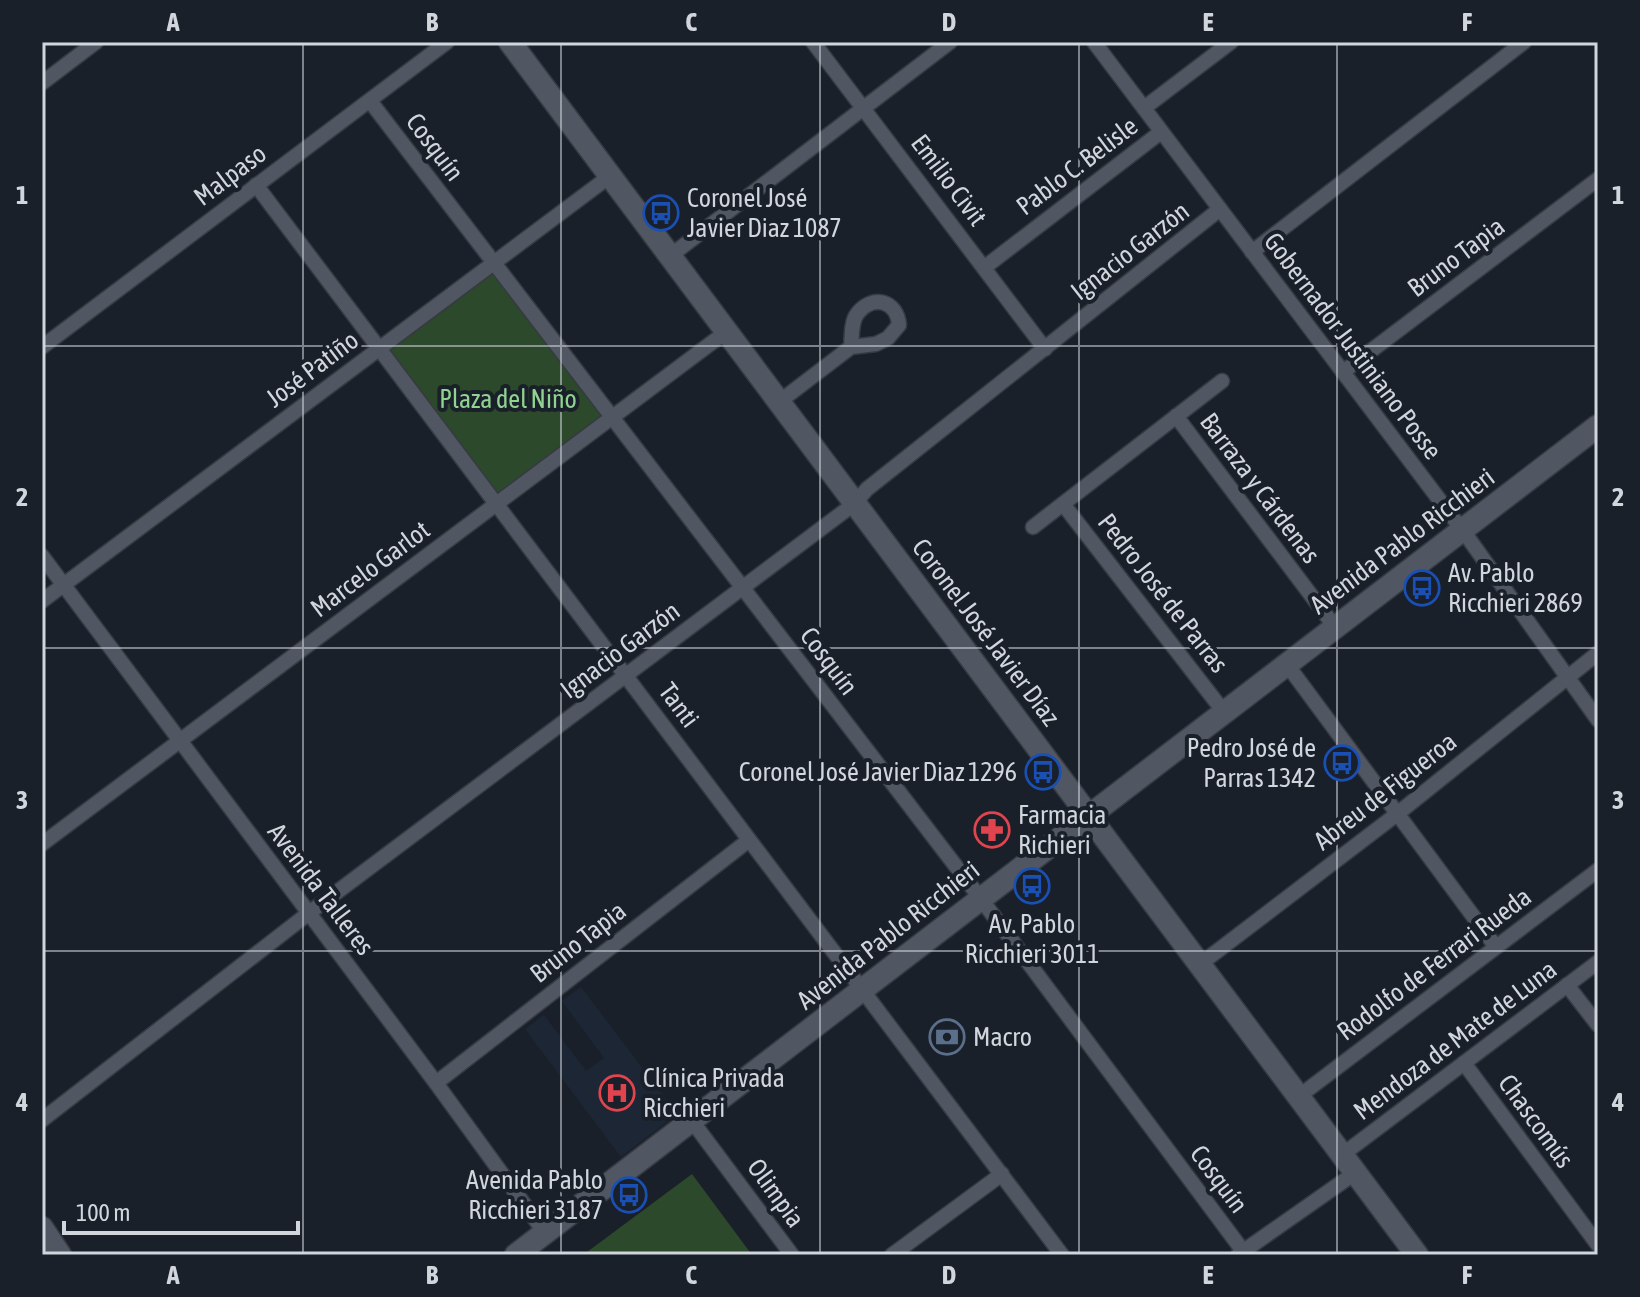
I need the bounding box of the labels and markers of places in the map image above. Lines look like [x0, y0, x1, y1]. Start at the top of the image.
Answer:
place label: Coronel José Javier Diaz 1087 [687, 183, 842, 243]
bus stop icon: Coronel José Javier Diaz 1087 [642, 194, 680, 232]
place label: Av. Pablo Ricchieri 2869 [1448, 558, 1583, 618]
bus stop icon: Av. Pablo Ricchieri 2869 [1403, 569, 1441, 607]
place label: Pedro José de Parras 1342 [1187, 733, 1316, 793]
bus stop icon: Pedro José de Parras 1342 [1323, 744, 1361, 782]
bus stop icon: Coronel José Javier Diaz 1296 [1024, 753, 1062, 791]
place label: Coronel José Javier Diaz 1296 [739, 757, 1017, 787]
place label: Farmacia Richieri [1018, 800, 1106, 860]
pharmacy icon: Farmacia Richieri [973, 811, 1011, 849]
bus stop icon: Av. Pablo Ricchieri 3011 [1013, 867, 1051, 905]
place label: Av. Pablo Ricchieri 3011 [965, 909, 1099, 969]
bank icon: Macro [928, 1018, 966, 1056]
place label: Macro [973, 1022, 1032, 1052]
place label: Clínica Privada Ricchieri [643, 1063, 785, 1123]
hospital icon: Clínica Privada Ricchieri [598, 1074, 636, 1112]
place label: Avenida Pablo Ricchieri 3187 [466, 1165, 603, 1225]
bus stop icon: Avenida Pablo Ricchieri 3187 [610, 1176, 648, 1214]

